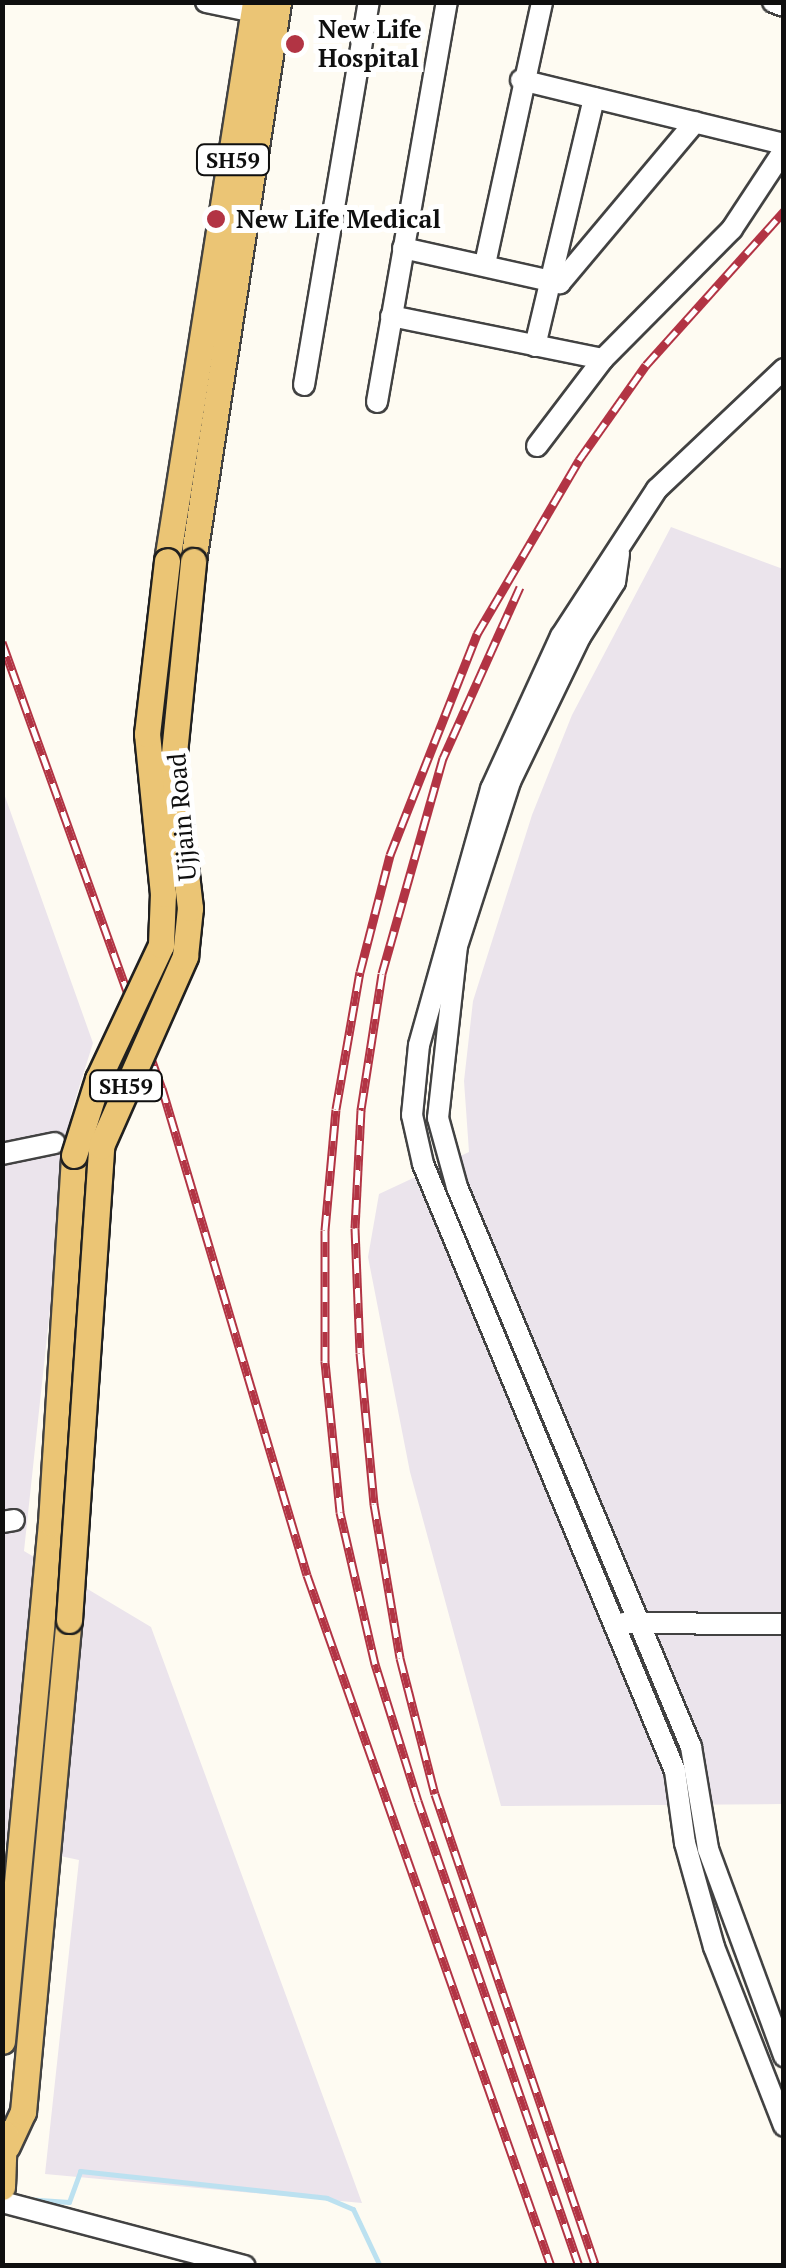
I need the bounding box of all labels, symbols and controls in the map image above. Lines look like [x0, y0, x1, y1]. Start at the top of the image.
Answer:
place label: New Life Hospital [318, 15, 422, 74]
marker: New Life Hospital [282, 31, 308, 57]
road number: SH59 [196, 143, 270, 177]
place label: New Life Medical [236, 204, 441, 234]
marker: New Life Medical [205, 208, 227, 230]
street label: Ujjain Road [161, 752, 203, 882]
road number: SH59 [88, 1069, 164, 1103]

